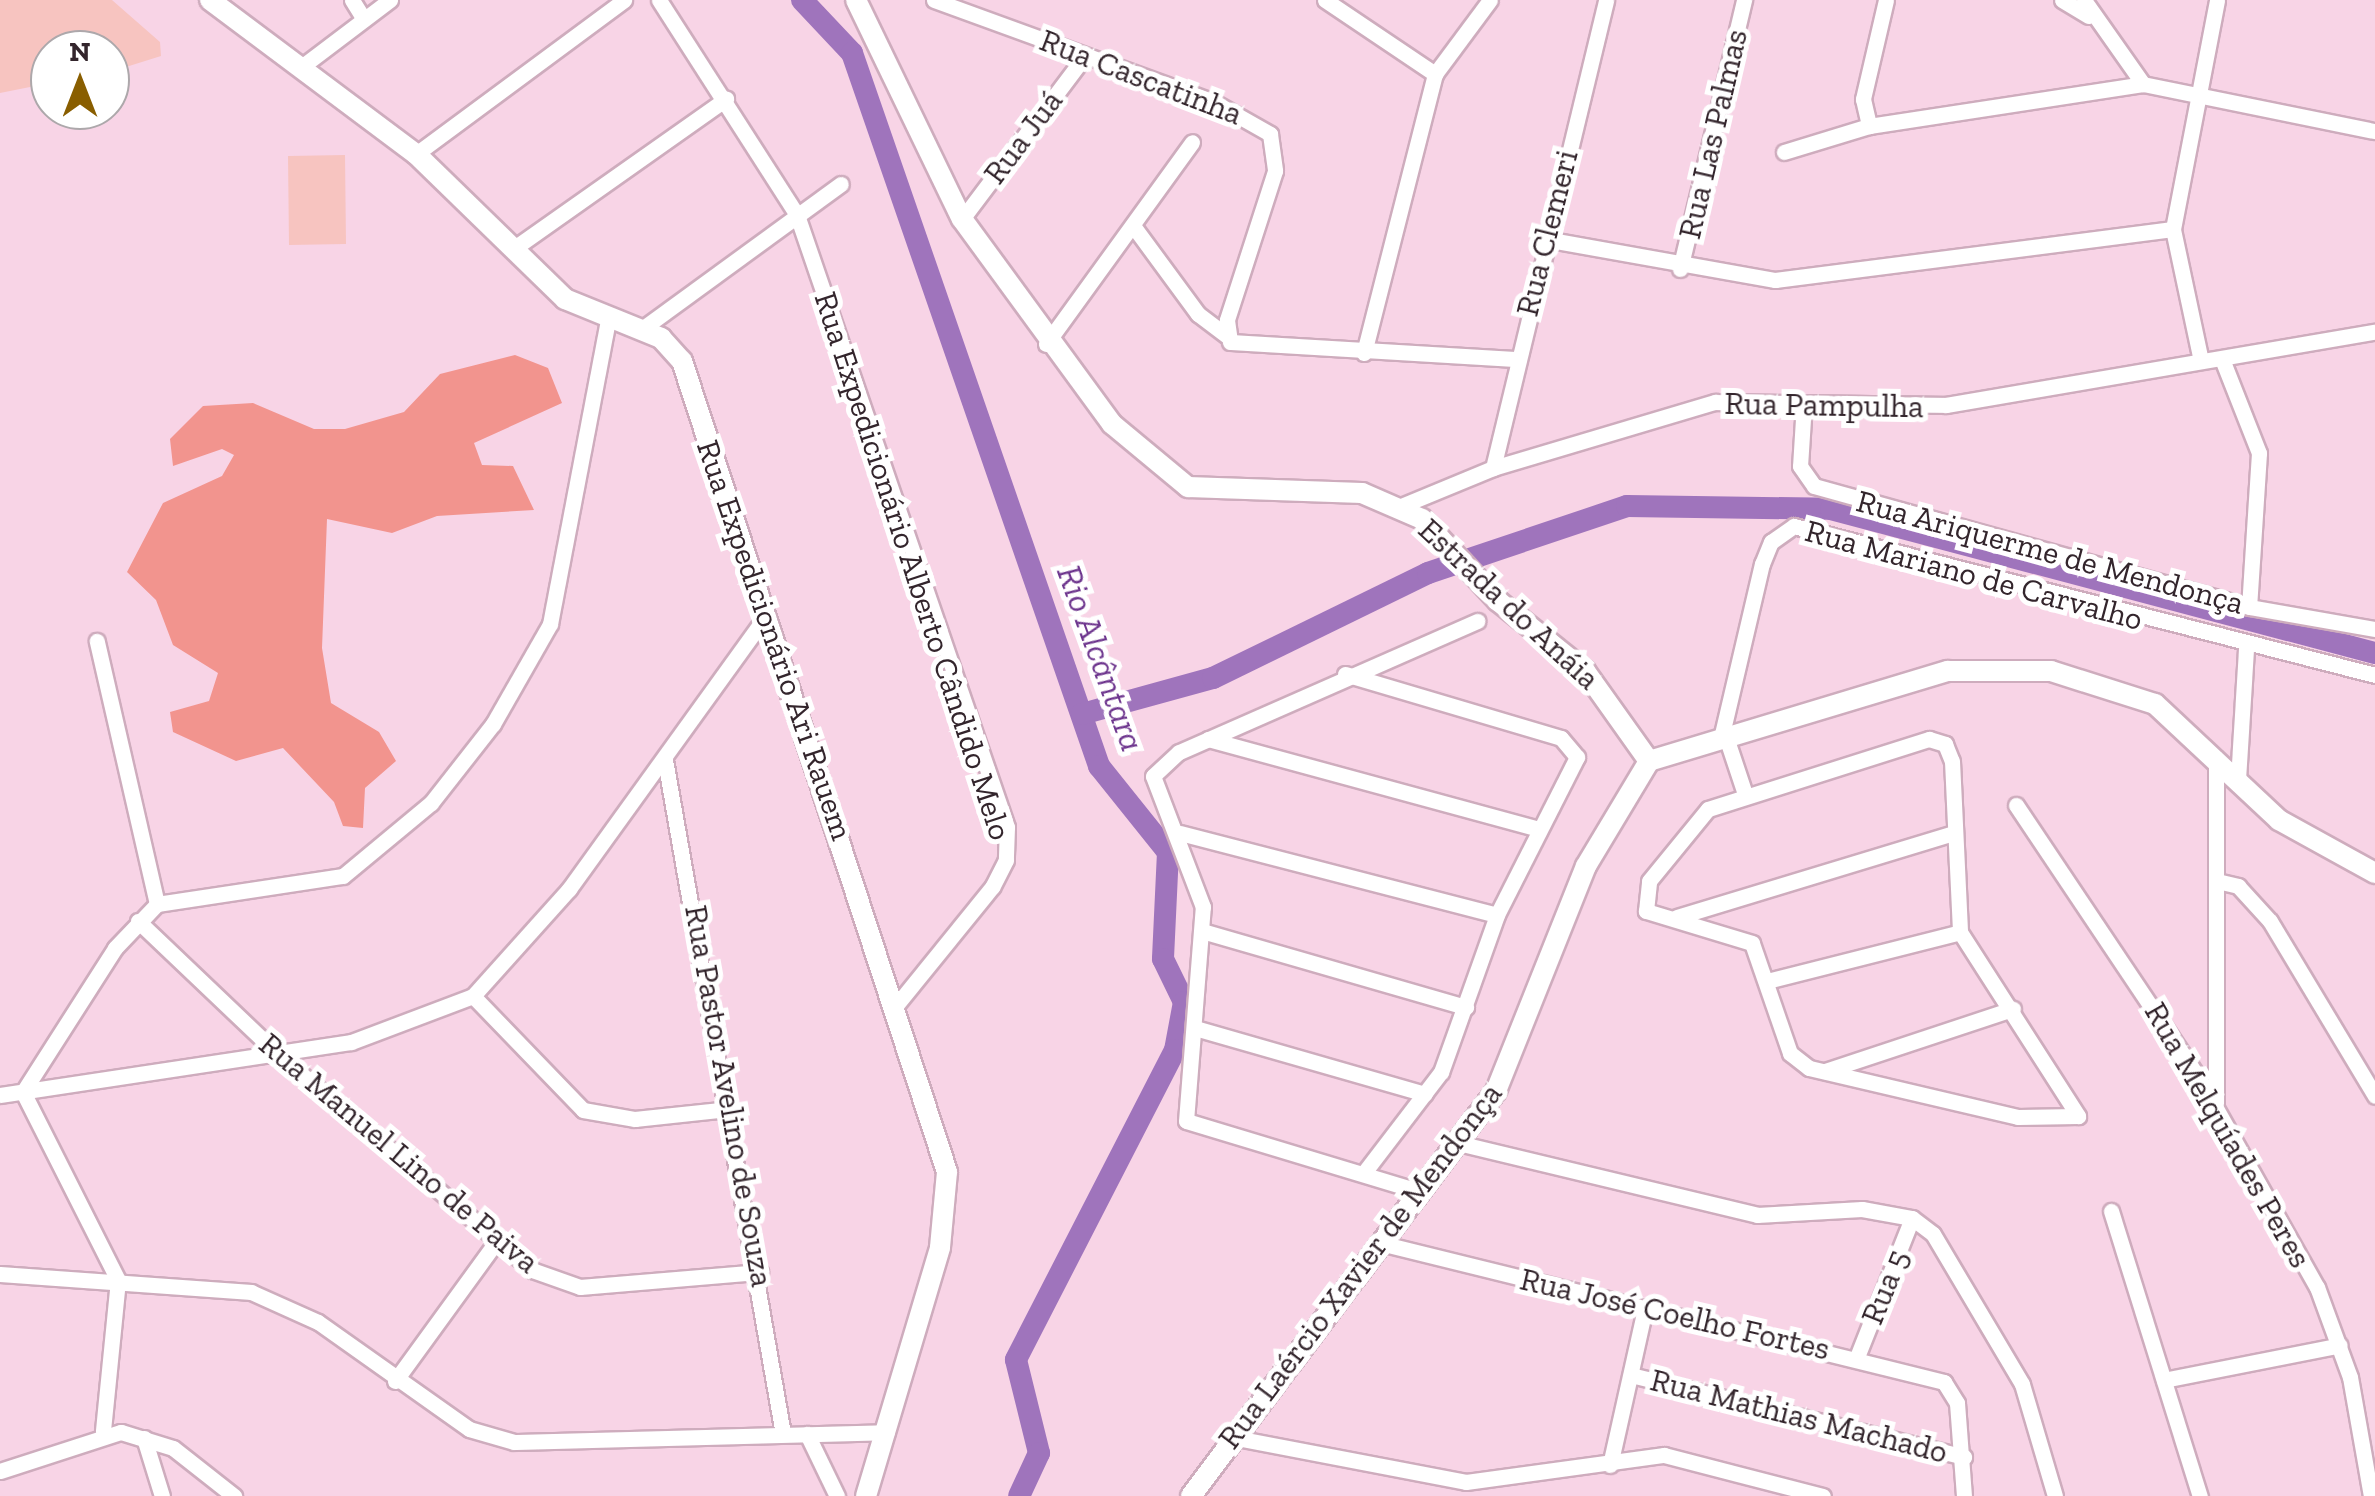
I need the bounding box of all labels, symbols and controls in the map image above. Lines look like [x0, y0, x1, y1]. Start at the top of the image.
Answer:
street label: Rua Cascatinha [1035, 21, 1247, 133]
street label: Rua Las Palmas [1670, 26, 1756, 242]
north arrow [30, 30, 130, 130]
text: N [69, 35, 91, 68]
street label: Rua Juá [975, 82, 1071, 192]
street label: Rua Clemeri [1508, 146, 1586, 320]
street label: Rua Expedicionário Alberto Cândido Melo [806, 287, 1020, 845]
street label: Rua Pampulha [1724, 384, 1924, 426]
street label: Rua Expedicionário Ari Rauem [688, 435, 862, 845]
street label: Rua Ariquerme de Mendonça [1852, 482, 2248, 622]
street label: Estrada do Anáia [1410, 510, 1608, 698]
street label: Rua Mariano de Carvalho [1801, 511, 2147, 639]
water label: Rio Alcântara [1048, 559, 1154, 757]
street label: Rua Pastor Avelino de Souza [676, 902, 782, 1290]
street label: Rua Melquíades Peres [2136, 995, 2320, 1275]
street label: Rua Manuel Lino de Paiva [251, 1025, 547, 1281]
street label: Rua Laércio Xavier de Mendonça [1210, 1075, 1510, 1457]
street label: Rua 5 [1853, 1244, 1917, 1330]
street label: Rua José Coelho Fortes [1516, 1260, 1834, 1368]
street label: Rua Mathias Machado [1646, 1361, 1952, 1471]

